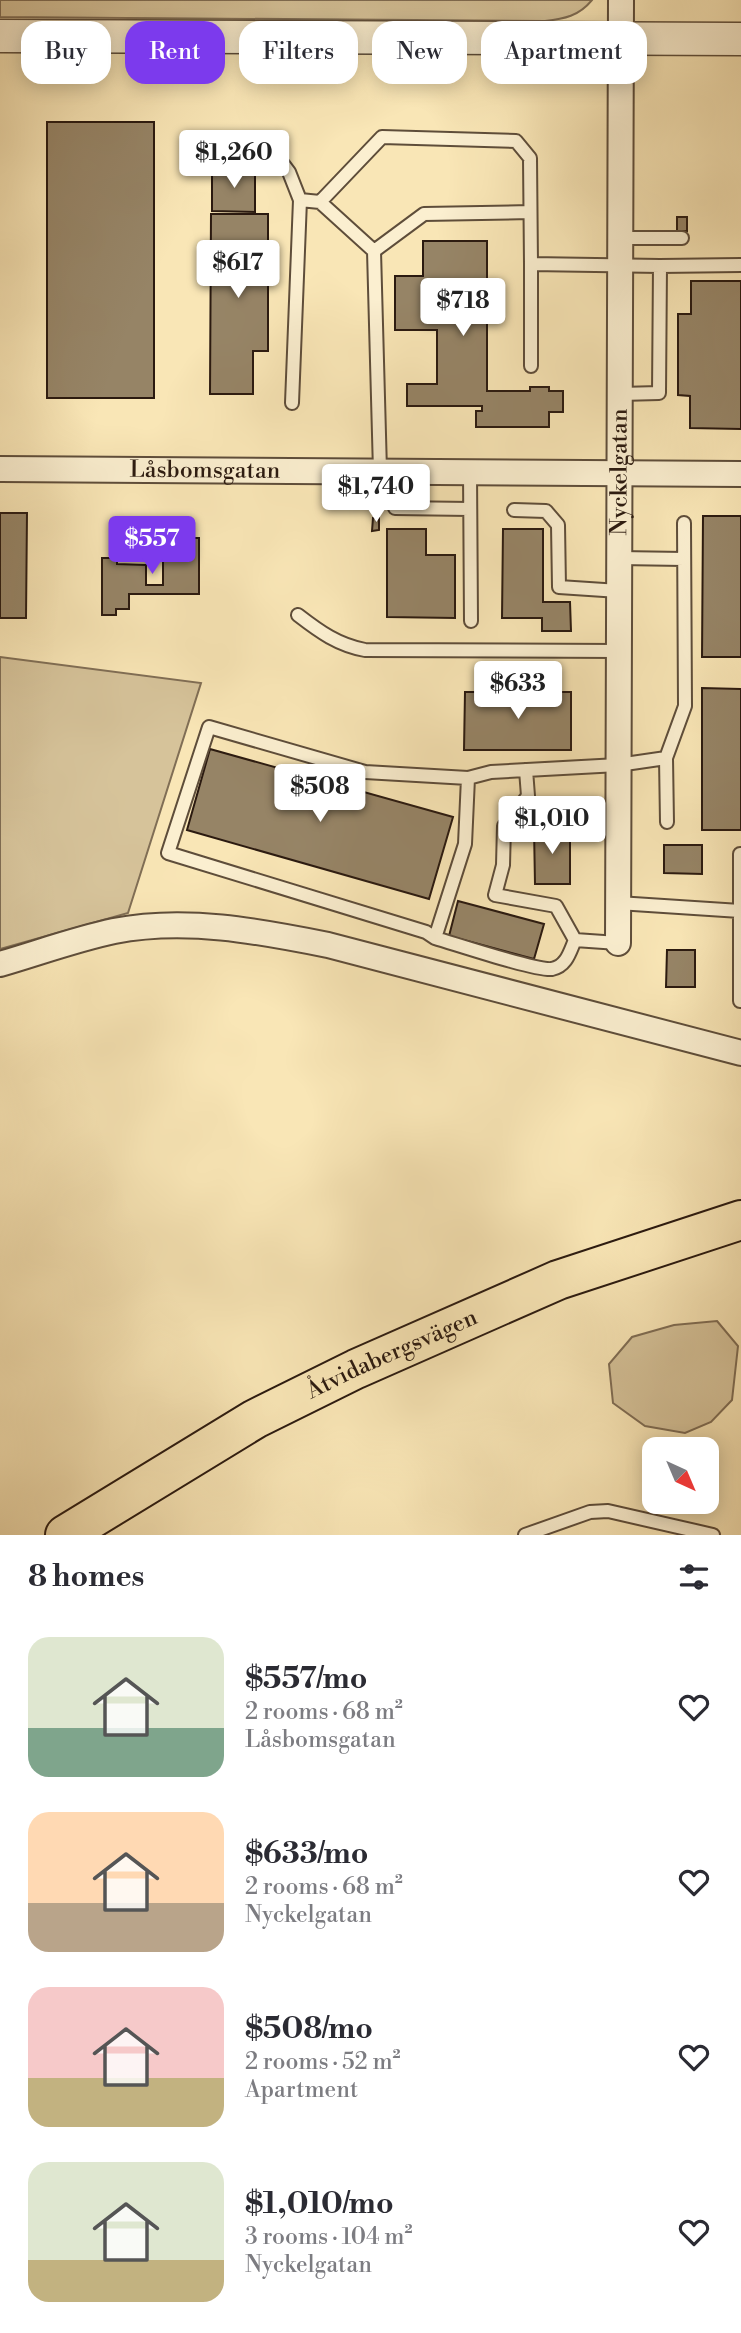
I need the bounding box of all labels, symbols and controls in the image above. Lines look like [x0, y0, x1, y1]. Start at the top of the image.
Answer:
chip: Buy [21, 21, 111, 84]
chip: Rent [125, 21, 225, 84]
chip: Filters [239, 21, 358, 84]
chip: New [372, 21, 467, 84]
chip: Apartment [481, 21, 647, 84]
pin: $1,260 [177, 130, 291, 190]
text: $1,260 [195, 139, 273, 167]
pin: $617 [197, 240, 279, 300]
text: $617 [213, 249, 263, 277]
pin: $718 [422, 278, 504, 338]
text: $718 [436, 287, 490, 315]
street label: Nyckelgatan [605, 408, 634, 536]
street label: Låsbomsgatan [130, 456, 281, 485]
pin: $1,740 [319, 464, 433, 524]
text: $1,740 [338, 473, 414, 501]
pin: $557 [111, 516, 193, 576]
text: $557 [124, 525, 180, 553]
pin: $633 [477, 662, 559, 721]
text: $633 [490, 670, 546, 698]
pin: $508 [279, 764, 361, 824]
text: $508 [290, 773, 350, 801]
pin: $1,010 [495, 796, 609, 856]
text: $1,010 [514, 805, 590, 833]
street label: Åtvidabergsvägen [300, 1303, 482, 1406]
north arrow [642, 1437, 719, 1514]
map controls [642, 1437, 719, 1514]
text: 8 homes [28, 1558, 144, 1596]
icon: filters [675, 1558, 713, 1596]
text: $557/mo [245, 1660, 367, 1698]
icon: home [84, 1665, 168, 1749]
icon: heart [675, 1688, 713, 1726]
text: 2 rooms · 68 m² [245, 1698, 403, 1726]
text: Låsbomsgatan [245, 1726, 396, 1754]
text: $633/mo [245, 1835, 369, 1873]
icon: home [84, 1840, 168, 1924]
icon: heart [675, 1863, 713, 1901]
text: 2 rooms · 68 m² [245, 1873, 403, 1901]
text: Nyckelgatan [245, 1901, 372, 1929]
text: $508/mo [245, 2010, 373, 2048]
icon: home [84, 2015, 168, 2099]
icon: heart [675, 2038, 713, 2076]
text: 2 rooms · 52 m² [245, 2048, 401, 2076]
text: Apartment [245, 2076, 358, 2104]
text: $1,010/mo [245, 2185, 394, 2223]
icon: home [84, 2190, 168, 2274]
icon: heart [675, 2213, 713, 2251]
text: 3 rooms · 104 m² [245, 2223, 413, 2251]
text: Nyckelgatan [245, 2251, 372, 2279]

